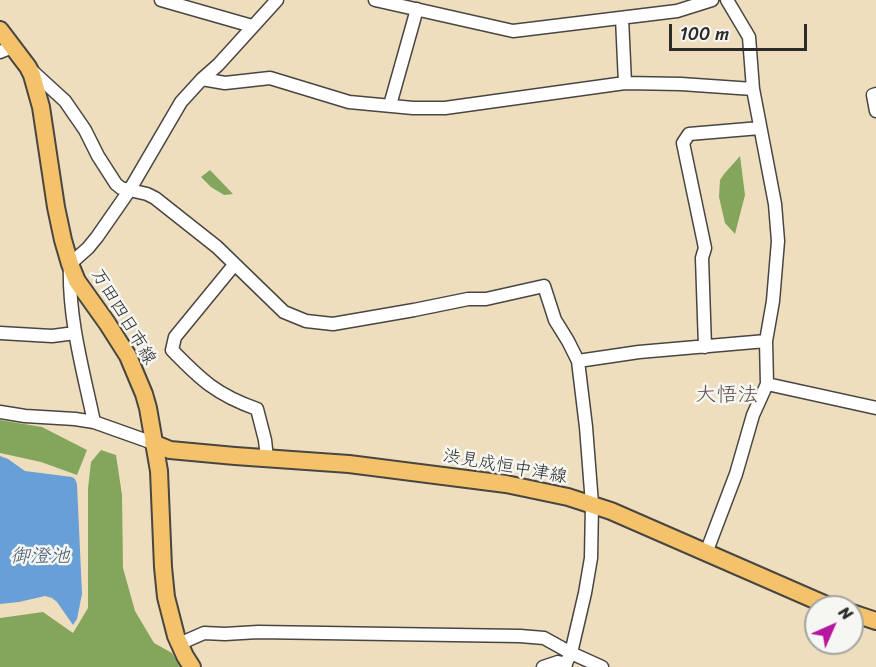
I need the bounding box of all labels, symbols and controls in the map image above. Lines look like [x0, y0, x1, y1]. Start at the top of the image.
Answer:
scale bar [672, 12, 810, 50]
text: 100 m [680, 18, 729, 50]
street label: 万田四日市線 [86, 265, 160, 369]
district label: 大悟法 [696, 383, 758, 409]
street label: 渋見成恒中津線 [441, 445, 569, 489]
water label: 御澄池 [10, 545, 70, 569]
north arrow [804, 595, 864, 655]
text: N [831, 599, 860, 628]

